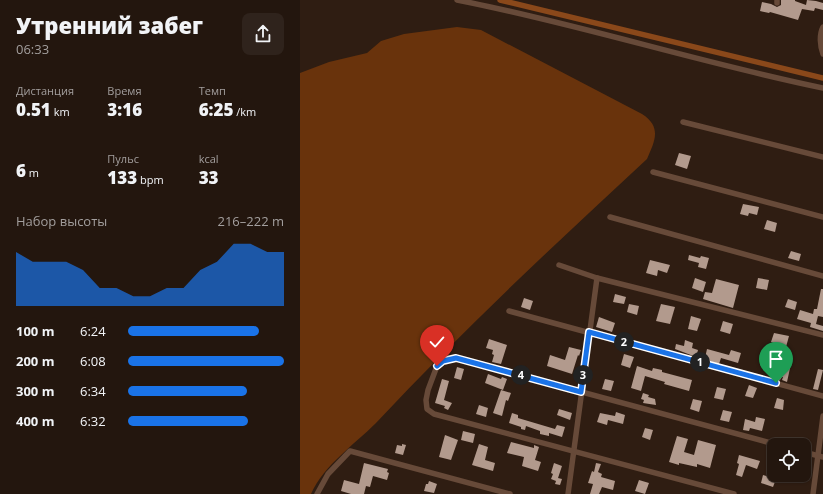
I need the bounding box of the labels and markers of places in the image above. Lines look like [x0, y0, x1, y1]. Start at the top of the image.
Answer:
pin [420, 325, 454, 366]
pin: 2 [614, 332, 634, 352]
pin [759, 342, 793, 383]
pin: 1 [690, 352, 710, 372]
pin: 4 [511, 365, 531, 385]
pin: 3 [573, 365, 593, 385]

